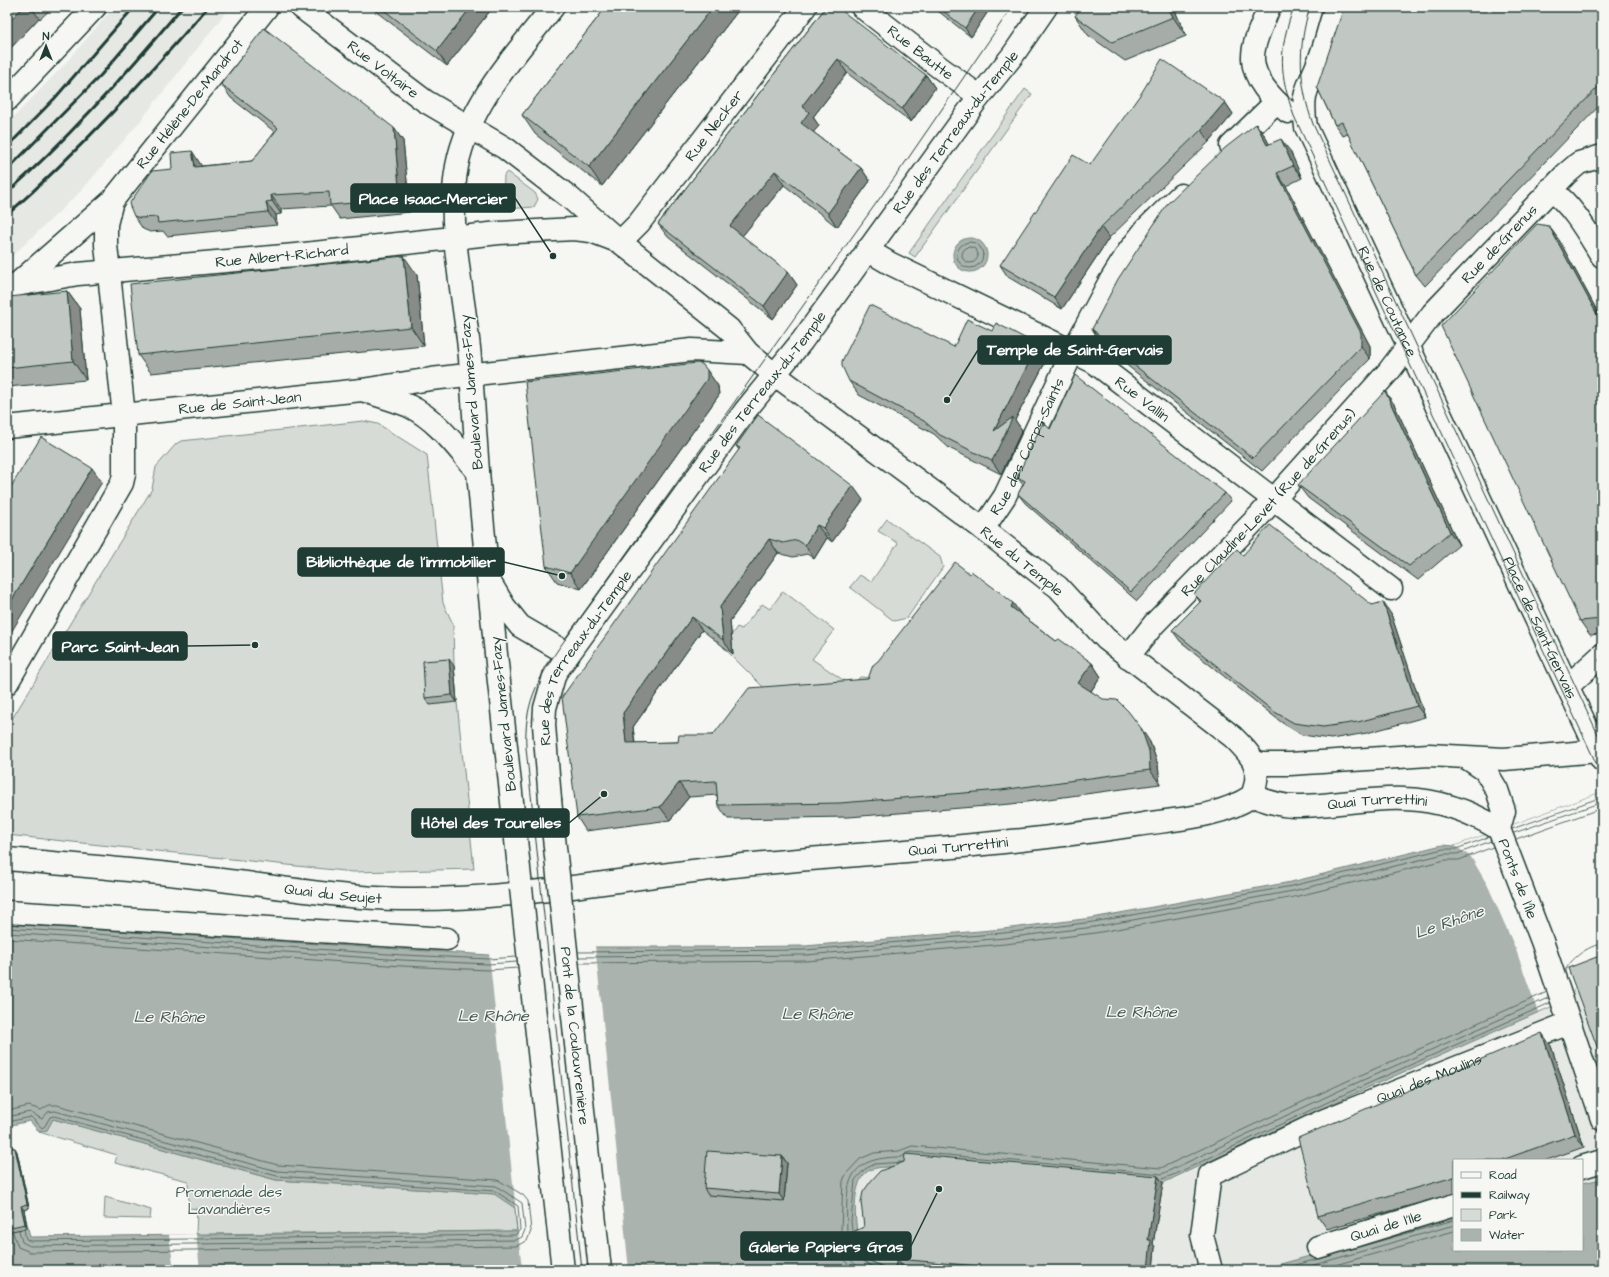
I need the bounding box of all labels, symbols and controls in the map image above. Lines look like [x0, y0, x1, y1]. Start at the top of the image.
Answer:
street label: Rue Bautte [883, 20, 958, 85]
north arrow [26, 26, 66, 66]
text: N [43, 29, 50, 44]
street label: Rue Hélène-De-Mandrot [132, 35, 249, 174]
street label: Rue Voltaire [343, 36, 423, 104]
street label: Rue des Terreaux-du-Temple [888, 46, 1024, 218]
street label: Rue Necker [680, 86, 749, 166]
callout: Place Isaac-Mercier [351, 184, 515, 212]
text: Place Isaac-Mercier [359, 188, 507, 210]
street label: Rue de-Grenus [1457, 200, 1543, 288]
street label: Rue Albert-Richard [214, 239, 350, 273]
street label: Rue de Coutance [1352, 243, 1422, 360]
street label: Rue des Terreaux-du-Temple [694, 307, 831, 477]
street label: Boulevard James-Fazy [454, 313, 490, 470]
callout: Temple de Saint-Gervais [978, 336, 1171, 364]
text: Temple de Saint-Gervais [986, 339, 1163, 361]
street label: Rue Vallin [1110, 372, 1174, 427]
street label: Rue des Corps-Saints [985, 374, 1070, 519]
street label: Rue de Saint-Jean [177, 386, 303, 420]
street label: Rue Claudine-Levet (Rue de-Grenus) [1176, 404, 1361, 601]
street label: Rue du Temple [976, 521, 1068, 602]
callout: Bibliothèque de l'immobilier [298, 548, 504, 576]
text: Bibliothèque de l'immobilier [306, 551, 496, 573]
street label: Place de Saint-Gervais [1497, 553, 1582, 703]
street label: Rue des Terreaux-du-Temple [534, 566, 637, 746]
callout: Parc Saint-Jean [53, 632, 187, 660]
street label: Boulevard James-Fazy [485, 635, 523, 793]
text: Parc Saint-Jean [61, 636, 179, 658]
street label: Quai Turrettini [1326, 789, 1430, 815]
callout: Hôtel des Tourelles [412, 809, 569, 837]
text: Hôtel des Tourelles [421, 812, 561, 834]
street label: Quai Turrettini [907, 831, 1010, 862]
street label: Ponts de l'Île [1493, 836, 1543, 922]
street label: Quai du Seujet [283, 878, 382, 909]
water label: Le Rhône [1412, 900, 1488, 944]
street label: Pont de la Coulouvrenière [555, 946, 594, 1126]
water label: Le Rhône [1105, 1001, 1178, 1023]
water label: Le Rhône [781, 1003, 854, 1025]
water label: Le Rhône [457, 1005, 530, 1027]
water label: Le Rhône [133, 1006, 206, 1028]
street label: Quai des Moulins [1373, 1049, 1485, 1110]
legend [1453, 1159, 1583, 1251]
text: Road [1489, 1167, 1517, 1184]
park label: Promenade des Lavandières [176, 1182, 283, 1220]
text: Railway [1489, 1187, 1530, 1205]
street label: Quai de l'Ile [1348, 1206, 1424, 1247]
text: Park [1489, 1207, 1517, 1224]
text: Water [1489, 1227, 1525, 1244]
callout: Galerie Papiers Gras [741, 1232, 911, 1260]
text: Galerie Papiers Gras [749, 1236, 903, 1258]

